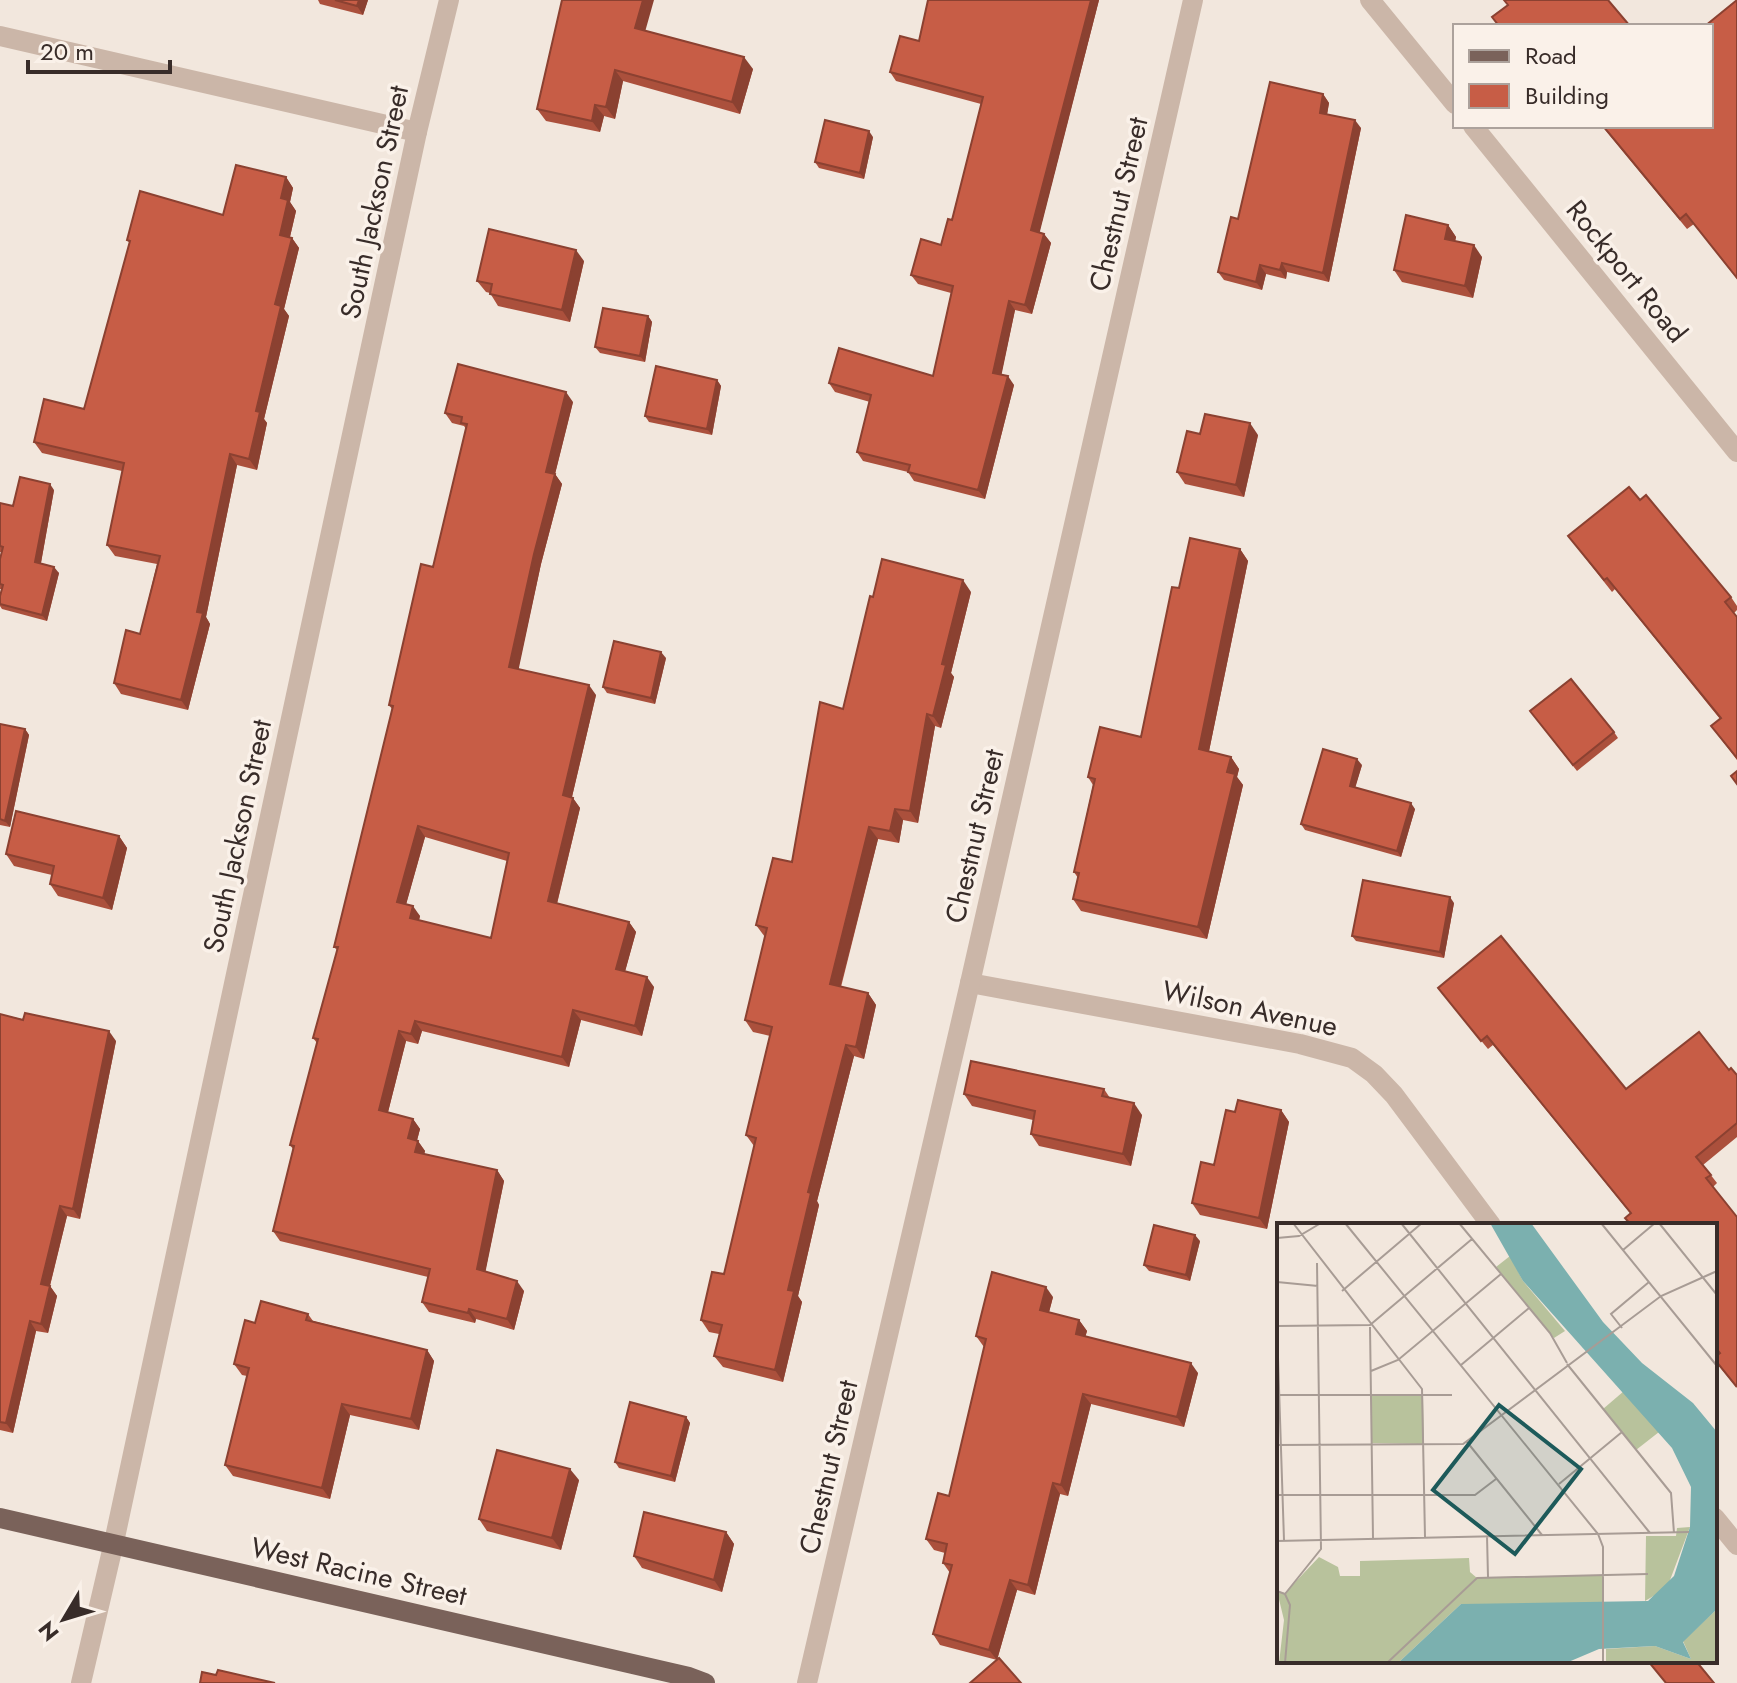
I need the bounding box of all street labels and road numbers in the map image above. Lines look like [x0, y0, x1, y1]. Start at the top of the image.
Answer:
street label: South Jackson Street [330, 81, 419, 323]
street label: Chestnut Street [1079, 113, 1159, 295]
street label: Rockport Road [1556, 191, 1697, 351]
street label: South Jackson Street [193, 715, 282, 957]
street label: Chestnut Street [935, 745, 1015, 927]
street label: Wilson Avenue [1158, 970, 1341, 1047]
street label: Chestnut Street [789, 1376, 869, 1558]
street label: West Racine Street [247, 1527, 471, 1616]

